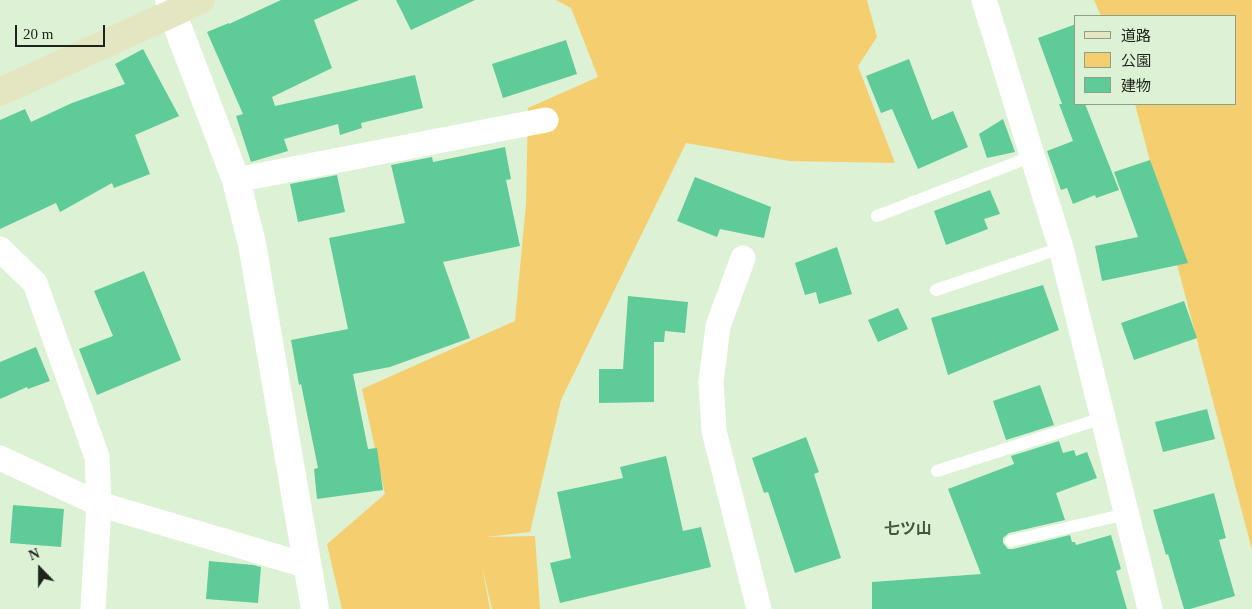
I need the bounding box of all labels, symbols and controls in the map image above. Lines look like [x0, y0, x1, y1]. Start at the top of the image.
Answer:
scale bar [18, 15, 108, 47]
legend [1074, 15, 1237, 105]
text: 20 m [23, 26, 53, 42]
text: 道路 [1121, 28, 1151, 44]
text: 公園 [1121, 53, 1151, 69]
text: 建物 [1121, 78, 1151, 94]
district label: 七ツ山 [884, 520, 932, 540]
north arrow [15, 544, 65, 594]
text: N [27, 546, 42, 563]

